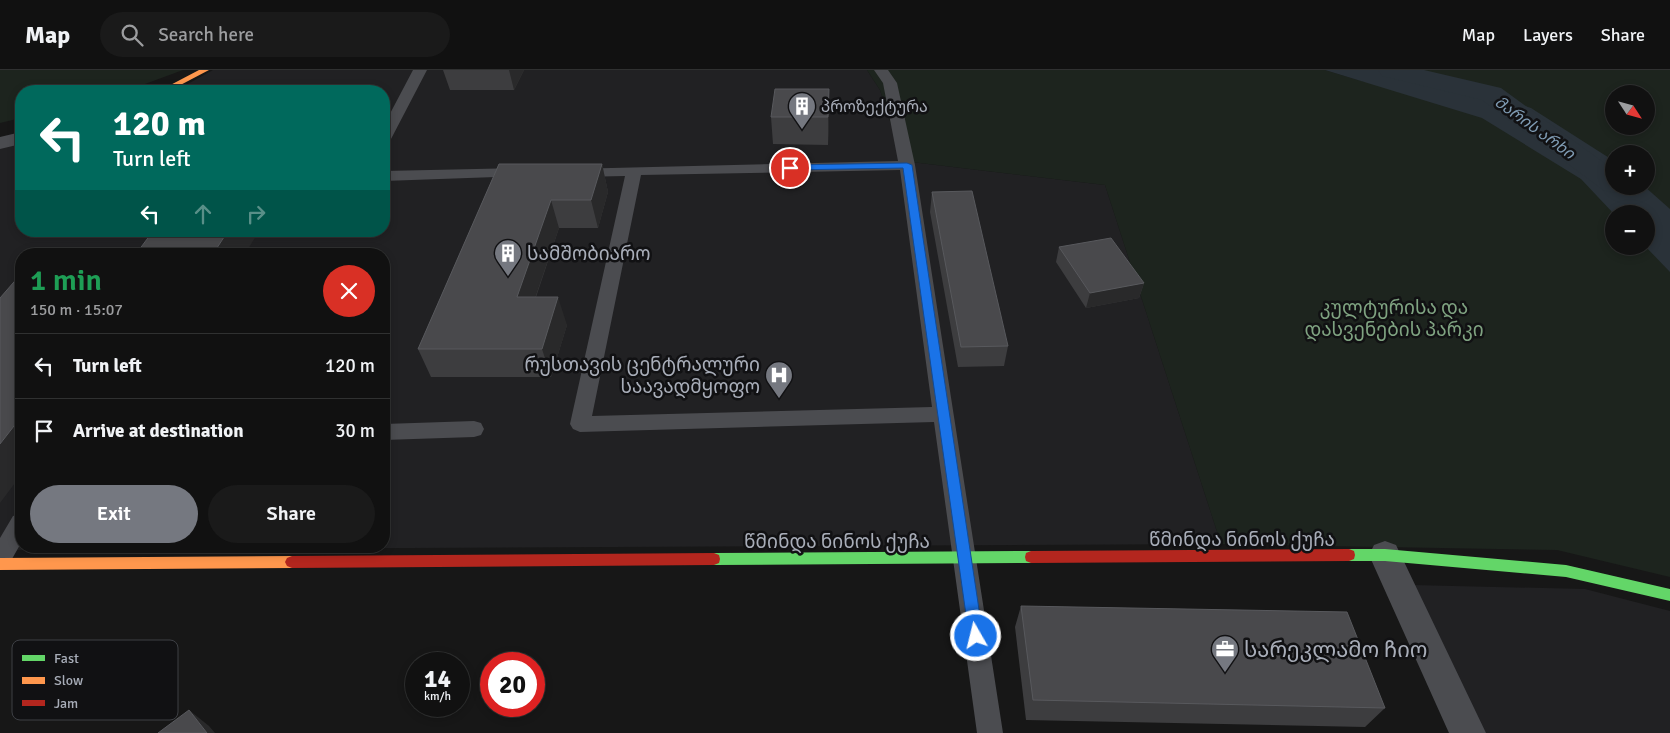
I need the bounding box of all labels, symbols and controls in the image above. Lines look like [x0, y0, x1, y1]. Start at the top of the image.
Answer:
search box [100, 12, 450, 57]
text: Map [25, 20, 70, 50]
icon: search [118, 21, 146, 49]
text: Search here [158, 23, 254, 47]
text: Map [1462, 24, 1495, 46]
text: Layers [1523, 24, 1573, 46]
text: Share [1601, 24, 1645, 46]
north arrow [1605, 85, 1655, 135]
map controls [1605, 85, 1655, 255]
building icon: პროზექტურა [787, 91, 817, 130]
water label: მარის არხი [1490, 92, 1579, 164]
place label: პროზექტურა [821, 97, 928, 117]
text: 120 m [113, 102, 206, 145]
icon: left [30, 105, 95, 170]
text: Turn left [113, 145, 191, 172]
button: + [1605, 145, 1655, 195]
pin [769, 147, 811, 189]
icon: arrive [776, 154, 804, 182]
icon: left [136, 200, 164, 228]
icon: ahead [189, 200, 217, 228]
icon: right [242, 200, 270, 228]
button: − [1605, 205, 1655, 255]
building icon: სამშობიარო [493, 238, 523, 277]
place label: სამშობიარო [527, 242, 651, 266]
text: 1 min [30, 262, 102, 299]
button: close [323, 265, 375, 317]
park label: კულტურისა და დასვენების პარკი [1304, 296, 1484, 342]
text: 150 m · 15:07 [30, 300, 123, 320]
icon: left [30, 352, 58, 380]
place label: რუსთავის ცენტრალური საავადმყოფო [525, 353, 760, 399]
text: Turn left [73, 354, 142, 378]
text: 120 m [325, 354, 375, 378]
hospital icon: რუსთავის ცენტრალური საავადმყოფო [764, 360, 794, 399]
icon: arrive [30, 417, 58, 445]
text: Arrive at destination [73, 419, 244, 443]
text: 30 m [335, 419, 375, 443]
button: Exit [30, 485, 198, 543]
button: Share [208, 485, 375, 543]
street label: წმინდა ნინოს ქუჩა [1149, 528, 1335, 552]
street label: წმინდა ნინოს ქუჩა [744, 530, 930, 554]
position arrow [949, 609, 1001, 661]
office icon: სარეკლამო ჩიო [1210, 634, 1240, 673]
place label: სარეკლამო ჩიო [1244, 636, 1427, 663]
legend [12, 640, 178, 720]
text: Fast [54, 650, 79, 667]
speed limit sign: 20 [480, 652, 545, 717]
text: 14 [424, 663, 451, 694]
text: Slow [54, 672, 83, 689]
text: km/h [424, 689, 451, 704]
text: Jam [54, 695, 78, 712]

